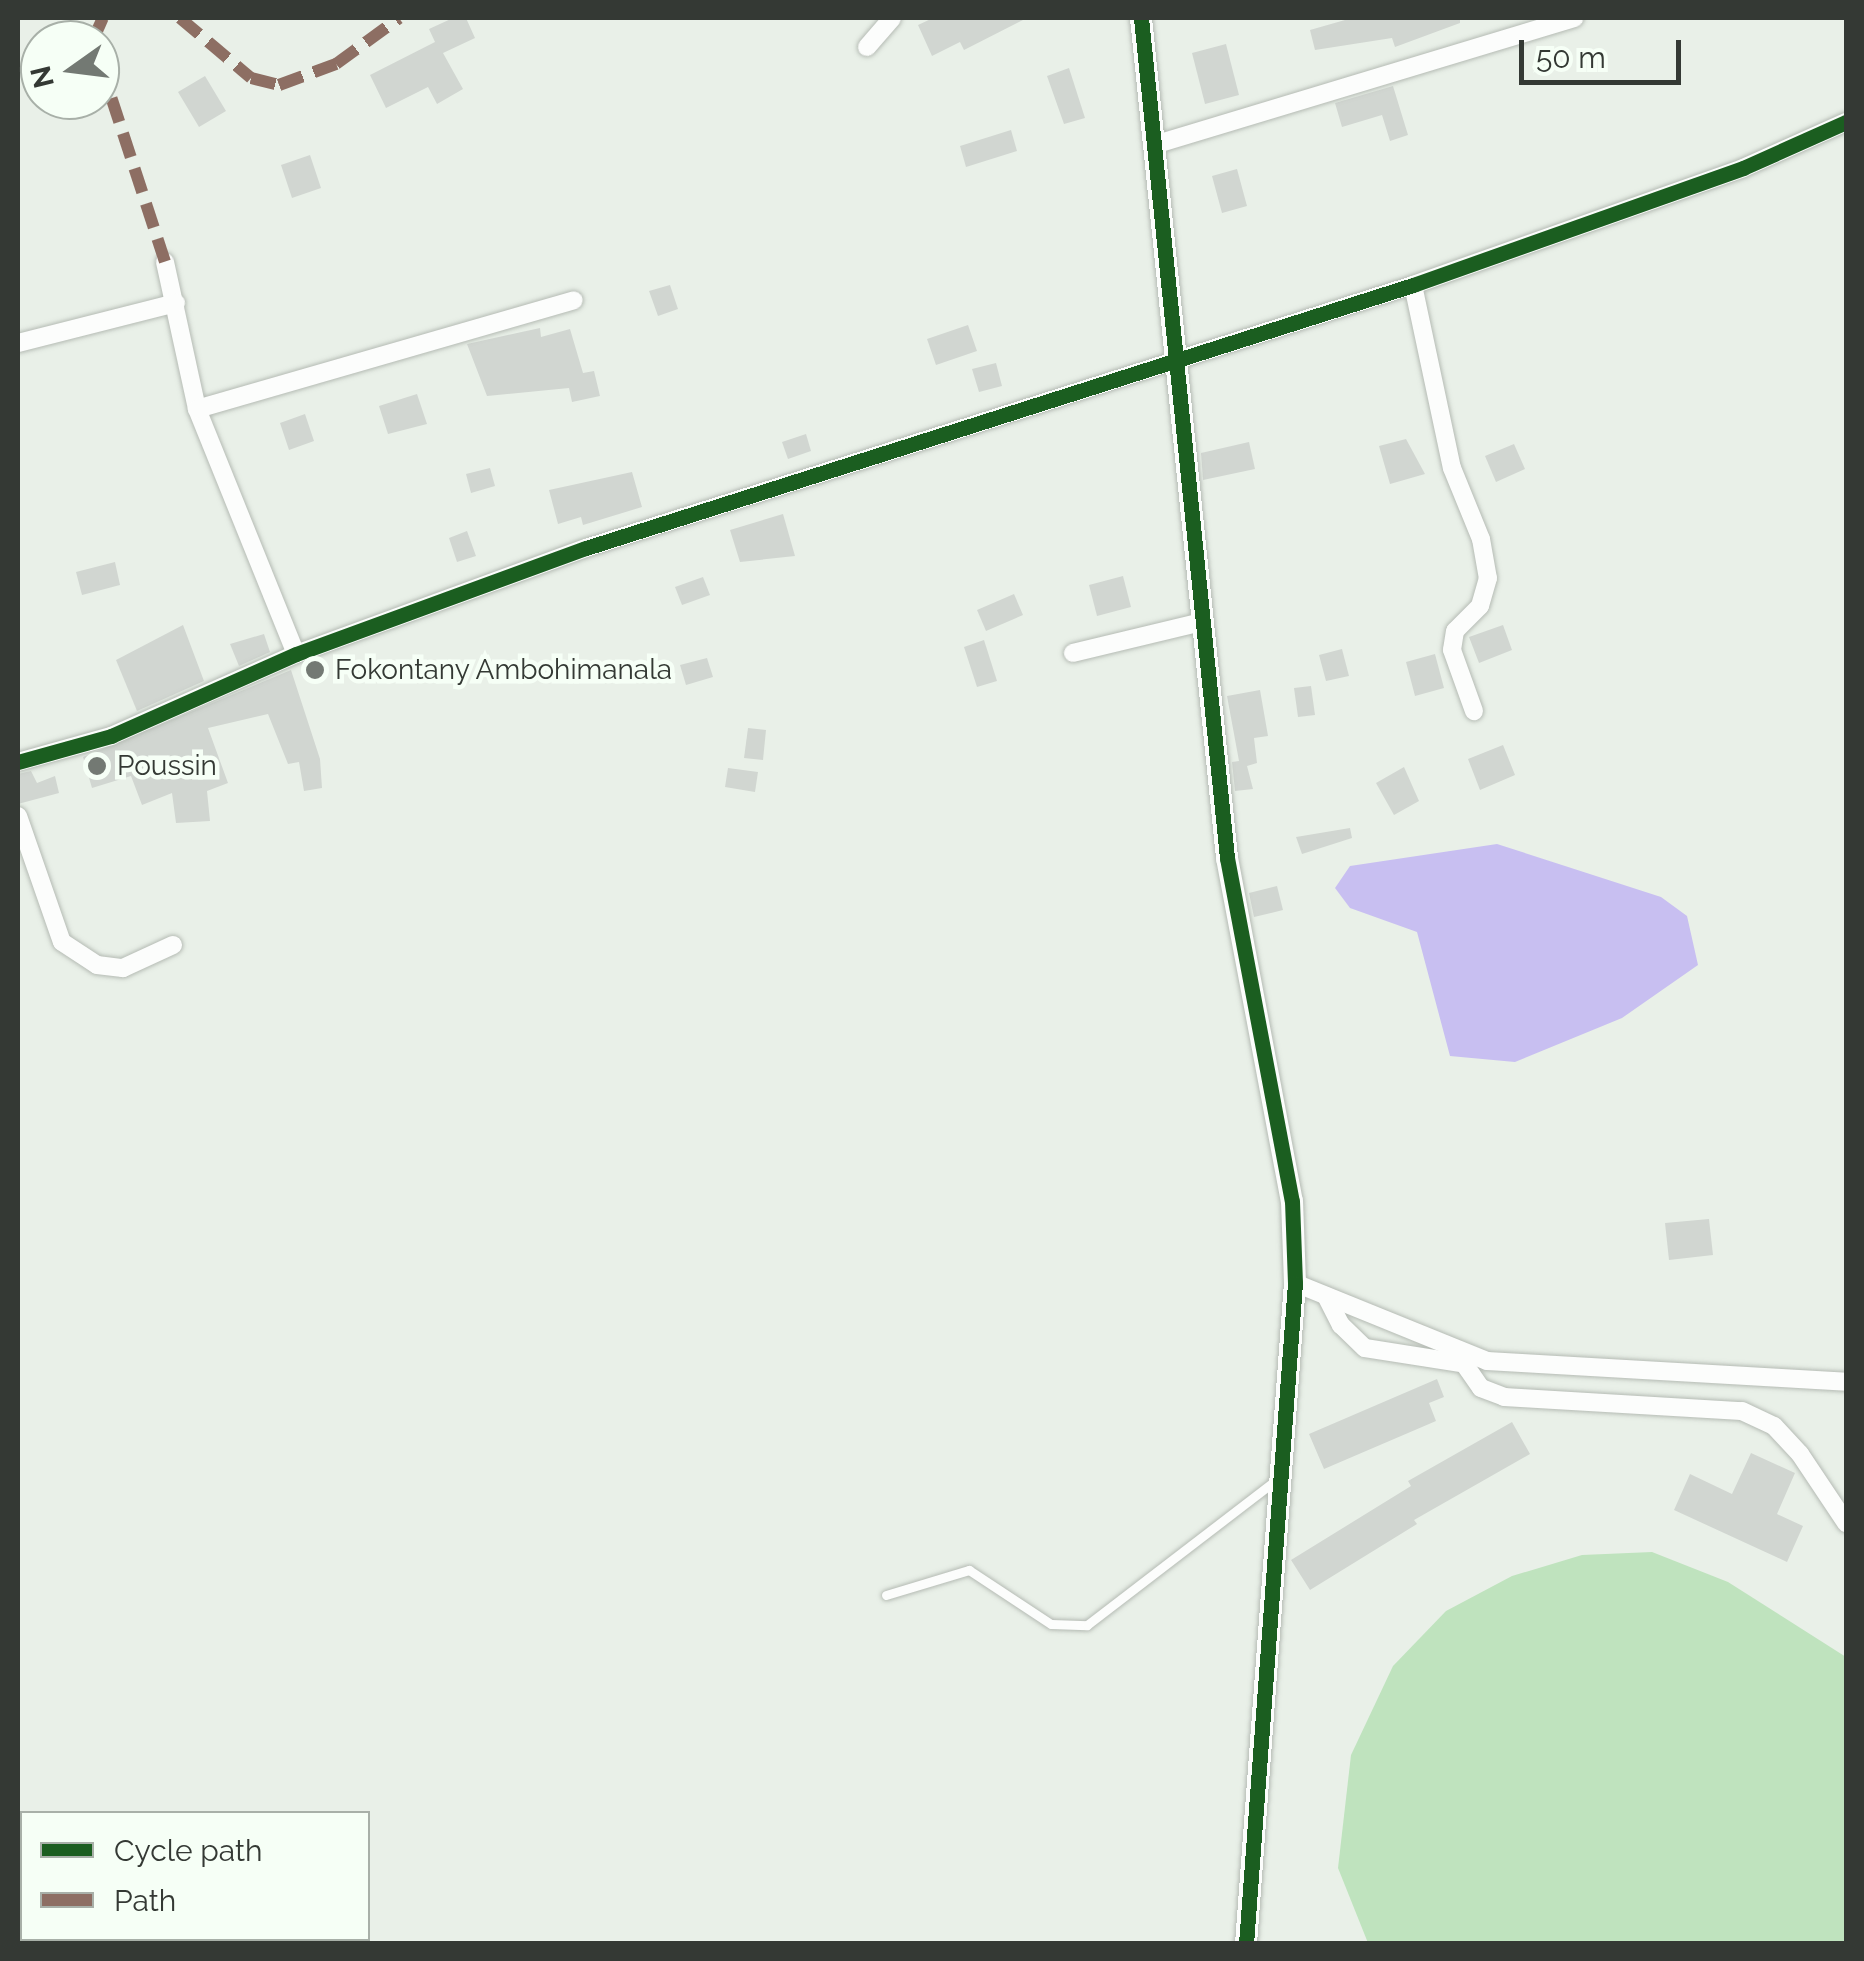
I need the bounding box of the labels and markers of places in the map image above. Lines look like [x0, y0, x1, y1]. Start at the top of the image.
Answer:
place label: Fokontany Ambohimanala [335, 653, 674, 687]
marker: Fokontany Ambohimanala [304, 659, 326, 681]
place label: Poussin [117, 749, 217, 783]
marker: Poussin [86, 755, 108, 777]

